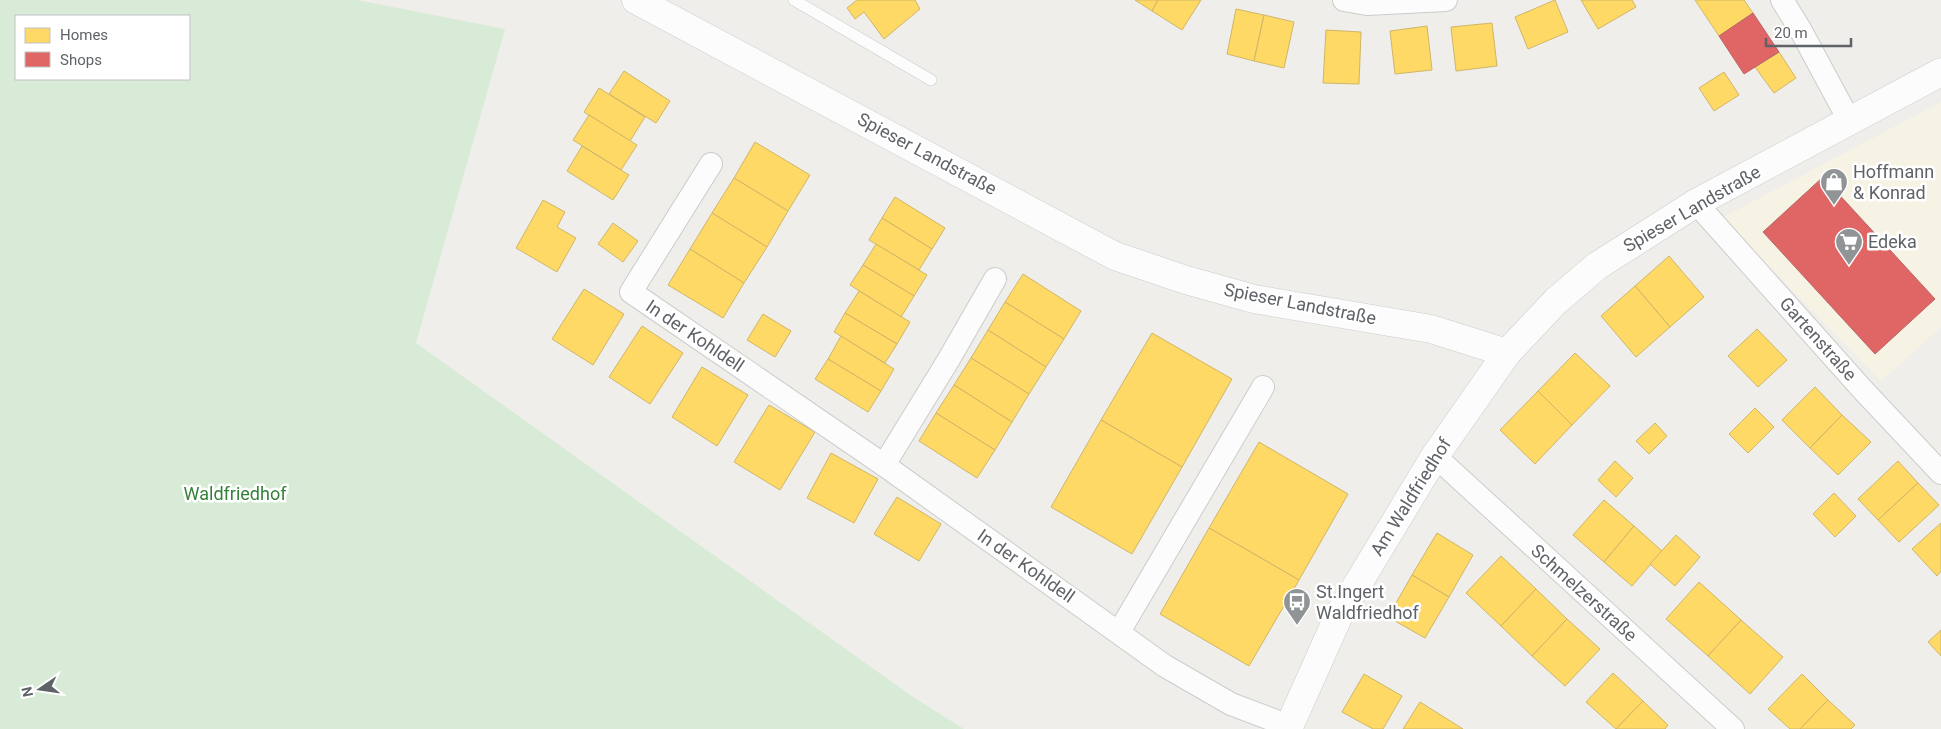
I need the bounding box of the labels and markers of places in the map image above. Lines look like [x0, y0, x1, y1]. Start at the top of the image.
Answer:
place label: Hoffmann & Konrad [1853, 161, 1934, 203]
shop icon: Hoffmann & Konrad [1819, 167, 1849, 206]
supermarket icon: Edeka [1834, 227, 1864, 266]
place label: Edeka [1868, 231, 1917, 252]
place label: St.Ingert Waldfriedhof [1316, 581, 1420, 623]
bus stop icon: St.Ingert Waldfriedhof [1282, 587, 1312, 626]

